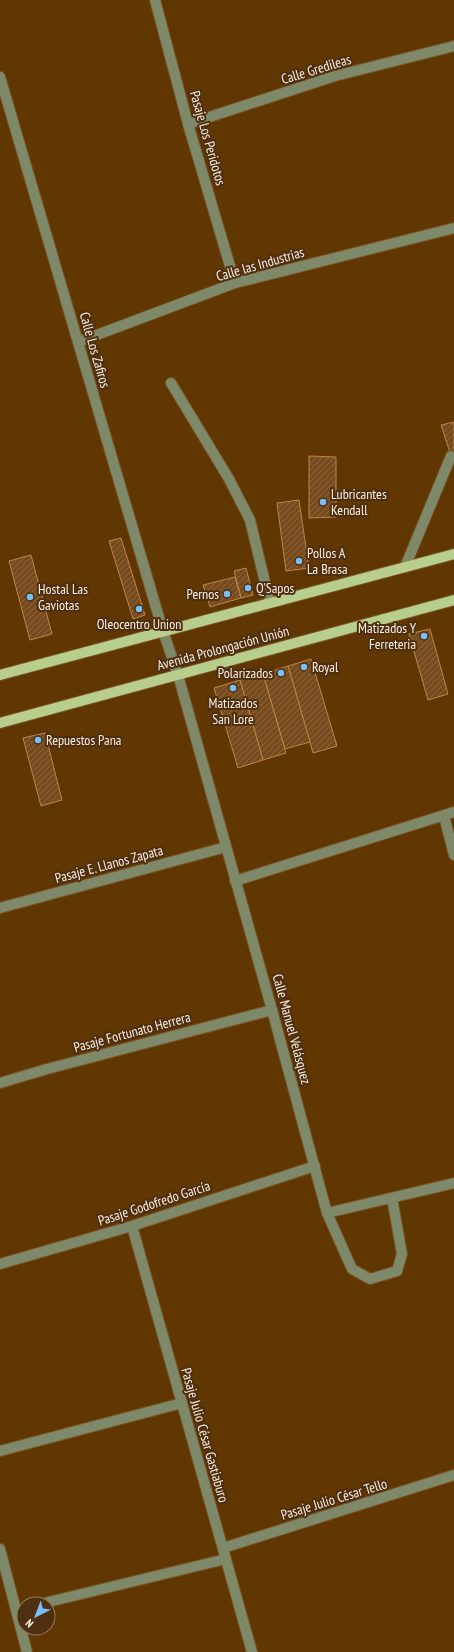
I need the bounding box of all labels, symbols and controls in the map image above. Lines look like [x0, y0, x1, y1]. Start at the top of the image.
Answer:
street label: Calle Gredileas [279, 50, 353, 88]
street label: Pasaje Los Peridotos [186, 89, 230, 188]
street label: Calle las Industrias [214, 243, 306, 285]
street label: Calle Los Zafiros [76, 310, 114, 390]
place label: Lubricantes Kendall [331, 485, 387, 519]
marker: Lubricantes Kendall [318, 497, 328, 507]
place label: Pollos A La Brasa [307, 544, 348, 578]
marker: Pollos A La Brasa [294, 556, 304, 566]
place label: Q'Sapos [256, 579, 295, 597]
place label: Hostal Las Gaviotas [38, 580, 88, 614]
marker: Q'Sapos [243, 583, 253, 593]
place label: Pernos [187, 585, 219, 603]
marker: Pernos [222, 589, 232, 599]
marker: Hostal Las Gaviotas [25, 592, 35, 602]
marker: Oleocentro Union [134, 604, 144, 614]
place label: Oleocentro Union [97, 615, 181, 633]
place label: Matizados Y Ferreteria [358, 619, 417, 653]
street label: Avenida Prolongación Unión [155, 622, 291, 674]
marker: Matizados Y Ferreteria [419, 631, 429, 641]
place label: Royal [312, 658, 339, 676]
marker: Royal [299, 662, 309, 672]
place label: Polarizados [218, 664, 273, 682]
marker: Polarizados [276, 668, 286, 678]
marker: Matizados San Lore [228, 683, 238, 693]
place label: Matizados San Lore [209, 694, 258, 728]
place label: Repuestos Pana [46, 731, 121, 749]
marker: Repuestos Pana [33, 735, 43, 745]
street label: Pasaje E. Llanos Zapata [53, 841, 165, 887]
street label: Calle Manuel Velásquez [269, 972, 315, 1086]
street label: Pasaje Fortunato Herrera [72, 1008, 192, 1056]
street label: Pasaje Godofredo García [96, 1176, 212, 1230]
street label: Pasaje Julio César Gastiaburo [177, 1366, 233, 1504]
street label: Pasaje Julio César Tello [279, 1474, 389, 1524]
north arrow [16, 1596, 56, 1636]
text: N [22, 1616, 36, 1631]

